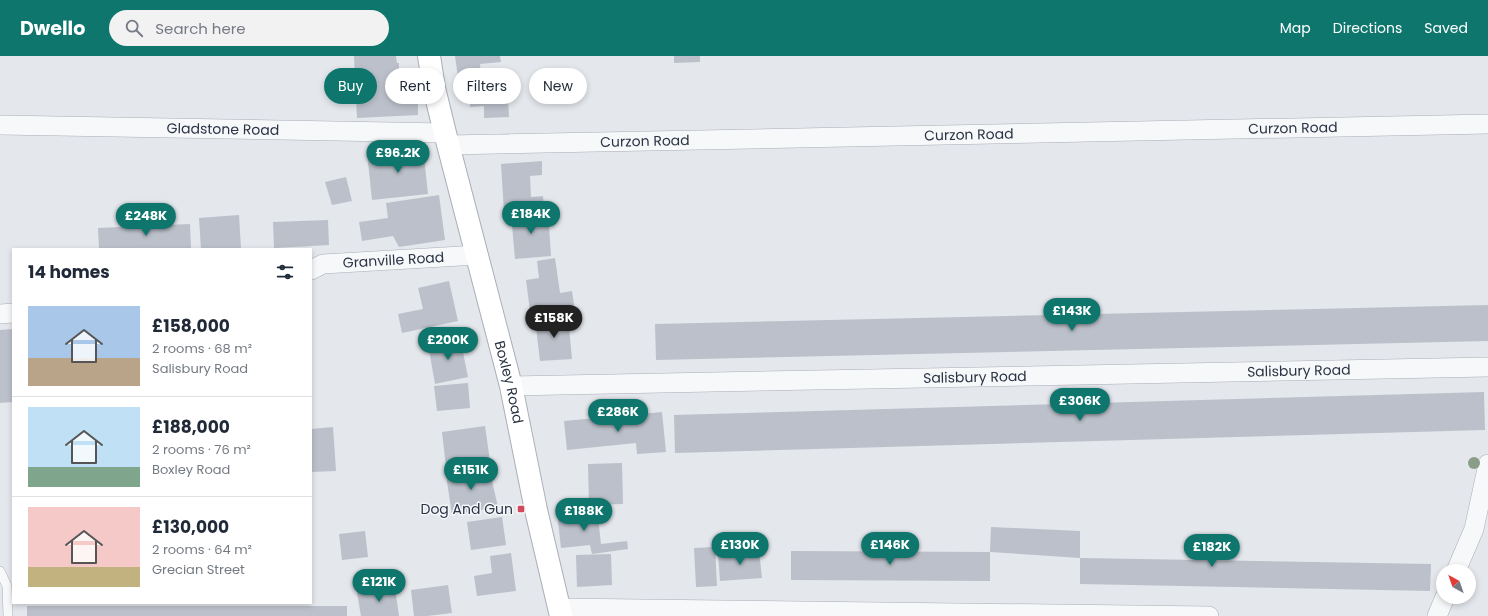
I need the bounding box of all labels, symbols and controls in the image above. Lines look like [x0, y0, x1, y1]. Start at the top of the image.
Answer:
search box [109, 10, 389, 46]
text: Dwello [20, 15, 85, 42]
icon: search [123, 17, 145, 39]
text: Search here [155, 18, 246, 39]
text: Map [1280, 18, 1311, 38]
text: Directions [1333, 18, 1402, 38]
text: Saved [1424, 18, 1468, 38]
chip: Buy [324, 68, 377, 104]
chip: Rent [385, 68, 445, 104]
chip: Filters [453, 68, 521, 104]
chip: New [529, 68, 587, 104]
street label: Curzon Road [1248, 117, 1338, 139]
street label: Gladstone Road [167, 118, 279, 140]
street label: Curzon Road [924, 124, 1014, 145]
street label: Curzon Road [600, 130, 690, 152]
pin: £96.2K [365, 140, 431, 174]
text: £96.2K [375, 143, 421, 162]
pin: £184K [503, 201, 559, 235]
pin: £248K [118, 203, 174, 237]
text: £184K [511, 204, 551, 223]
text: £248K [125, 206, 167, 225]
street label: Granville Road [342, 247, 445, 273]
text: 14 homes [28, 260, 110, 284]
icon: filters [274, 261, 296, 283]
pin: £143K [1044, 298, 1100, 332]
text: £143K [1052, 301, 1092, 320]
pin: £158K [526, 305, 582, 339]
text: £158K [534, 308, 574, 327]
text: £158,000 [152, 314, 230, 338]
icon: home [60, 322, 108, 370]
pin: £200K [420, 327, 476, 361]
text: £200K [427, 330, 469, 349]
text: 2 rooms · 68 m² [152, 339, 252, 358]
street label: Boxley Road [490, 339, 528, 425]
text: Salisbury Road [152, 359, 248, 378]
street label: Salisbury Road [1247, 360, 1351, 382]
street label: Salisbury Road [923, 366, 1027, 388]
pin: £306K [1052, 388, 1108, 422]
text: £306K [1059, 391, 1101, 410]
pin: £286K [590, 399, 646, 433]
text: £286K [597, 402, 639, 421]
text: £188,000 [152, 415, 230, 439]
icon: home [60, 423, 108, 471]
text: 2 rooms · 76 m² [152, 440, 251, 459]
pin: £151K [443, 457, 499, 491]
text: Boxley Road [152, 460, 230, 479]
text: £151K [453, 460, 489, 479]
pin: £188K [556, 498, 612, 532]
place label: Dog And Gun [421, 499, 513, 519]
text: £188K [564, 501, 604, 520]
marker: Dog And Gun [516, 504, 526, 514]
text: £130,000 [152, 515, 229, 539]
icon: home [60, 523, 108, 571]
pin: £130K [712, 532, 768, 566]
pin: £146K [862, 532, 918, 566]
pin: £182K [1184, 534, 1240, 568]
text: £130K [721, 535, 759, 554]
text: £146K [870, 535, 910, 554]
text: £182K [1193, 537, 1231, 556]
text: 2 rooms · 64 m² [152, 540, 252, 559]
text: Grecian Street [152, 560, 245, 579]
north arrow [1436, 564, 1476, 604]
map controls [1436, 564, 1476, 604]
pin: £121K [351, 569, 407, 603]
text: £121K [362, 572, 396, 591]

